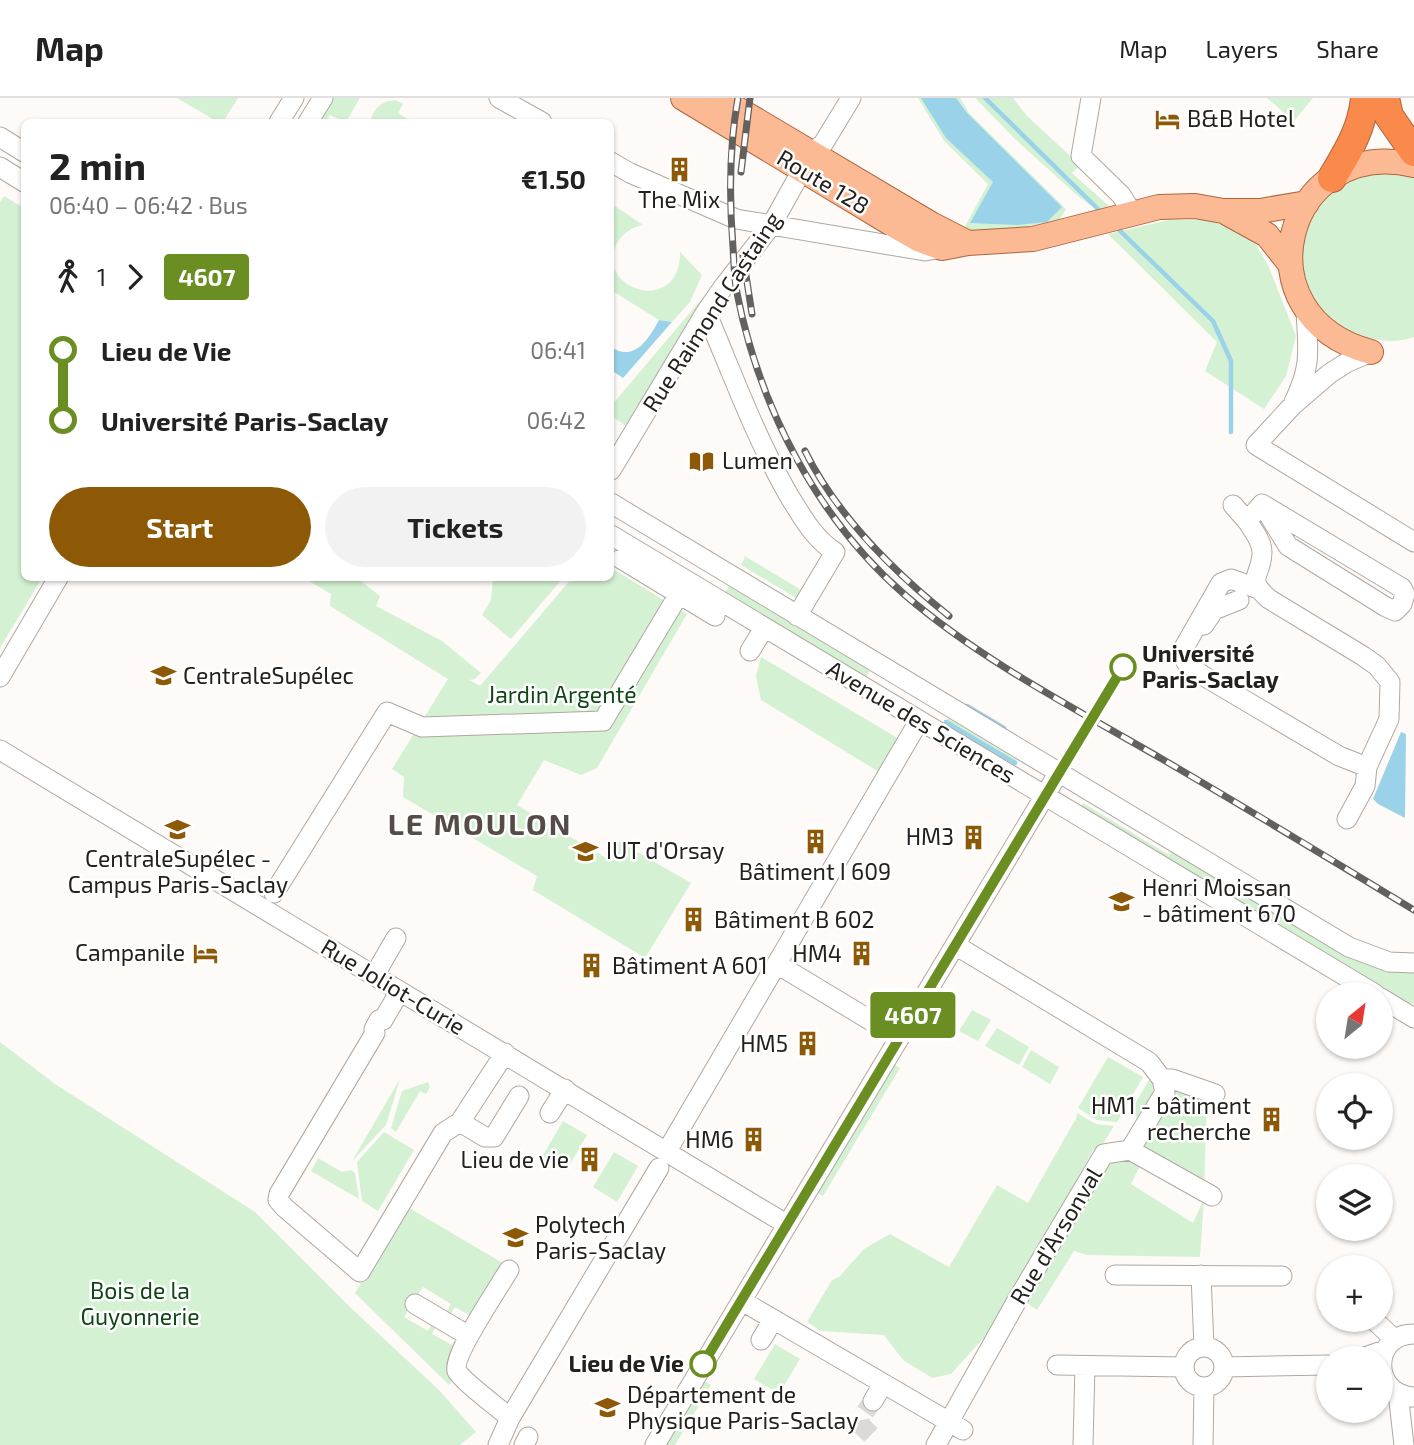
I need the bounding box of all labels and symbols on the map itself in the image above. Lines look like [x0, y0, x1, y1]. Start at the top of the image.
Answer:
place label: B&B Hotel [1187, 104, 1295, 132]
hotel icon: B&B Hotel [1153, 105, 1181, 133]
street label: Route 128 [772, 143, 875, 220]
building icon: The Mix [665, 156, 693, 184]
place label: The Mix [638, 185, 720, 213]
street label: Rue Raimond Castaing [636, 206, 786, 417]
place label: Lumen [722, 446, 793, 474]
library icon: Lumen [688, 447, 716, 475]
place label: Université Paris-Saclay [1142, 639, 1279, 693]
street label: Avenue des Sciences [822, 654, 1021, 789]
marker: Université Paris-Saclay [1110, 654, 1136, 680]
place label: CentraleSupélec [183, 661, 354, 689]
school or university icon: CentraleSupélec [149, 662, 177, 690]
park label: Jardin Argenté [487, 680, 637, 708]
district label: LE MOULON [388, 805, 572, 841]
school or university icon: CentraleSupélec - Campus Paris-Saclay [164, 815, 192, 843]
place label: HM3 [906, 822, 954, 850]
building icon: HM3 [960, 823, 988, 851]
building icon: Bâtiment I 609 [801, 828, 829, 856]
place label: IUT d'Orsay [606, 836, 724, 864]
school or university icon: IUT d'Orsay [572, 837, 600, 865]
place label: CentraleSupélec - Campus Paris-Saclay [68, 844, 288, 898]
place label: Bâtiment I 609 [739, 857, 891, 885]
place label: Henri Moissan - bâtiment 670 [1142, 873, 1296, 927]
school or university icon: Henri Moissan - bâtiment 670 [1108, 887, 1136, 915]
place label: Bâtiment B 602 [714, 905, 874, 933]
building icon: Bâtiment B 602 [680, 906, 708, 934]
street label: Rue Joliot-Curie [316, 932, 471, 1040]
place label: Campanile [75, 938, 185, 966]
hotel icon: Campanile [191, 939, 219, 967]
place label: HM4 [792, 939, 842, 967]
building icon: HM4 [848, 940, 876, 968]
place label: Bâtiment A 601 [612, 951, 768, 979]
building icon: Bâtiment A 601 [578, 952, 606, 980]
north arrow [1316, 982, 1393, 1059]
line badge: 4607 [864, 992, 962, 1038]
place label: HM5 [740, 1029, 788, 1057]
building icon: HM5 [794, 1030, 822, 1058]
place label: HM1 - bâtiment recherche [1091, 1091, 1251, 1145]
building icon: HM1 - bâtiment recherche [1257, 1105, 1285, 1133]
place label: HM6 [685, 1125, 734, 1153]
building icon: HM6 [740, 1126, 768, 1154]
place label: Lieu de vie [460, 1145, 569, 1173]
building icon: Lieu de vie [575, 1146, 603, 1174]
street label: Rue d'Arsonval [1003, 1162, 1107, 1309]
place label: Polytech Paris-Saclay [535, 1210, 666, 1264]
school or university icon: Polytech Paris-Saclay [501, 1224, 529, 1252]
park label: Bois de la Guyonnerie [80, 1276, 200, 1330]
place label: Lieu de Vie [569, 1349, 684, 1377]
marker: Lieu de Vie [690, 1351, 716, 1377]
place label: Département de Physique Paris-Saclay [627, 1380, 858, 1434]
school or university icon: Département de Physique Paris-Saclay [593, 1394, 621, 1422]

